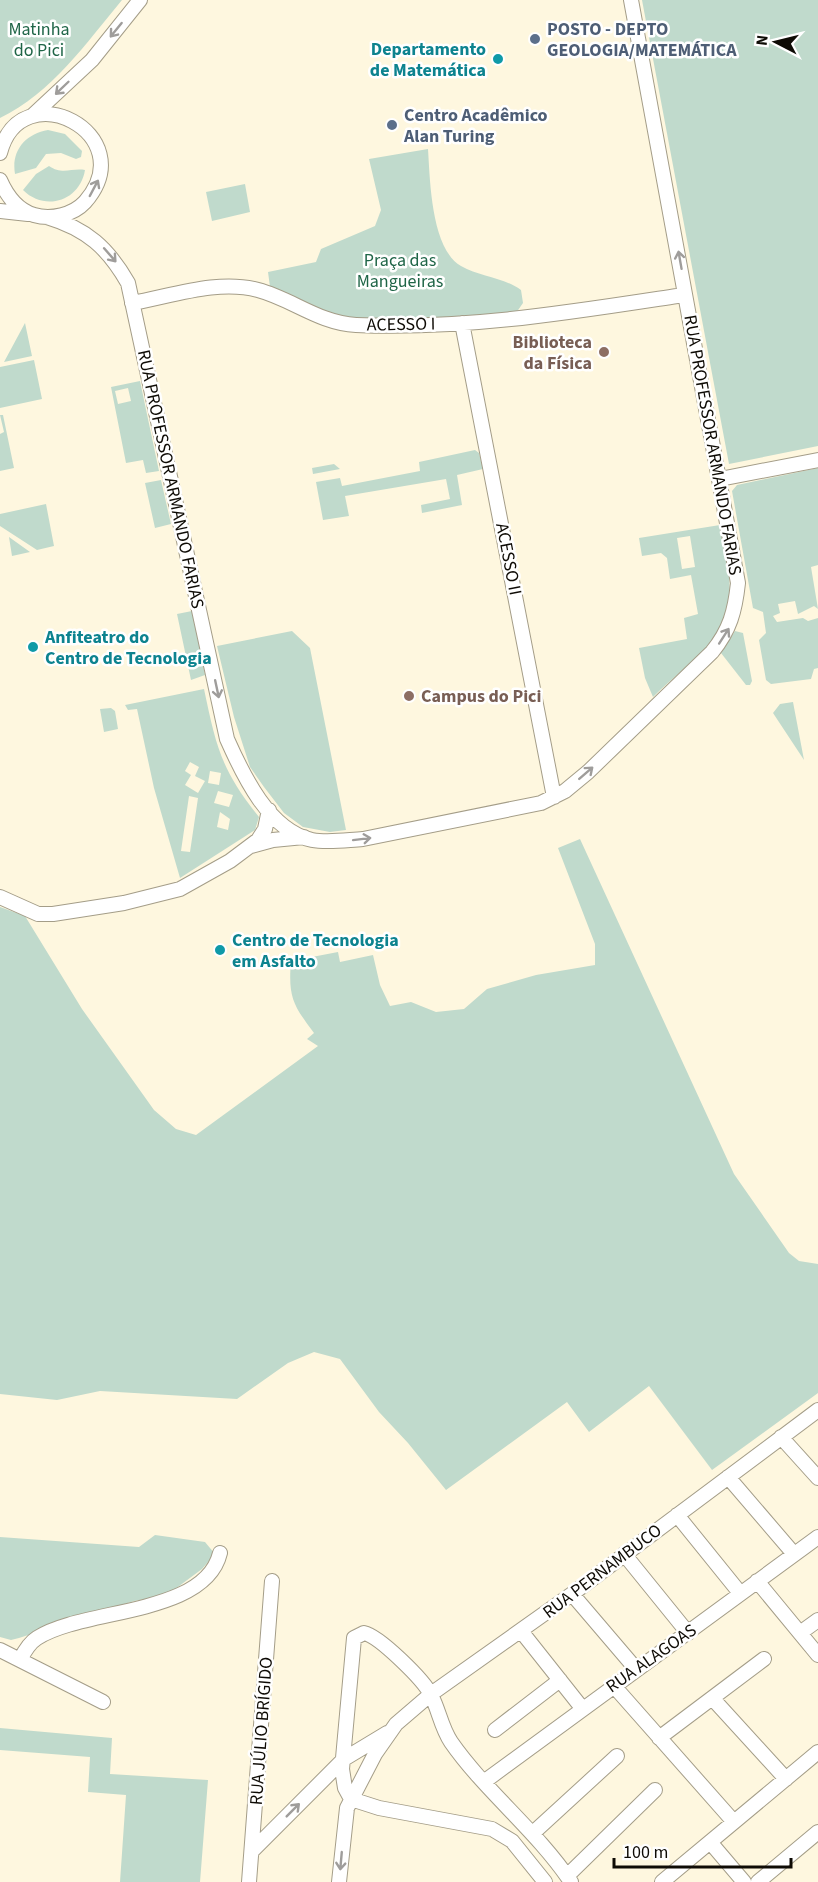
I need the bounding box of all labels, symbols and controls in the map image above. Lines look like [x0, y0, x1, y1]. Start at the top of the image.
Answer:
north arrow [746, 12, 806, 72]
park label: Matinha do Pici [8, 17, 70, 63]
place label: POSTO - DEPTO GEOLOGIA/MATEMÁTICA [547, 17, 737, 63]
one-way arrow [109, 22, 123, 37]
marker: POSTO - DEPTO GEOLOGIA/MATEMÁTICA [528, 32, 542, 46]
text: N [751, 34, 774, 47]
place label: Departamento de Matemática [370, 37, 486, 83]
marker: Departamento de Matemática [491, 52, 505, 66]
one-way arrow [55, 81, 70, 96]
place label: Centro Acadêmico Alan Turing [403, 103, 548, 149]
marker: Centro Acadêmico Alan Turing [385, 118, 399, 132]
one-way arrow [88, 180, 100, 197]
one-way arrow [103, 247, 117, 263]
park label: Praça das Mangueiras [357, 248, 443, 294]
one-way arrow [674, 250, 685, 270]
street label: ACESSO I [366, 311, 436, 338]
street label: RUA PROFESSOR ARMANDO FARIAS [677, 313, 748, 577]
place label: Biblioteca da Física [513, 330, 592, 376]
marker: Biblioteca da Física [597, 345, 611, 359]
street label: RUA PROFESSOR ARMANDO FARIAS [131, 347, 210, 611]
street label: ACESSO II [489, 521, 528, 597]
place label: Anfiteatro do Centro de Tecnologia [44, 625, 212, 671]
one-way arrow [717, 627, 730, 644]
marker: Anfiteatro do Centro de Tecnologia [26, 640, 40, 654]
one-way arrow [212, 678, 223, 698]
place label: Campus do Pici [421, 684, 542, 709]
marker: Campus do Pici [402, 689, 416, 703]
one-way arrow [578, 766, 593, 780]
one-way arrow [352, 833, 372, 844]
place label: Centro de Tecnologia em Asfalto [232, 928, 399, 974]
marker: Centro de Tecnologia em Asfalto [213, 943, 227, 957]
street label: RUA PERNAMBUCO [538, 1518, 667, 1624]
street label: RUA ALAGOAS [601, 1618, 702, 1699]
street label: RUA JÚLIO BRÍGIDO [244, 1656, 279, 1806]
one-way arrow [286, 1802, 301, 1817]
scale bar [614, 1831, 791, 1869]
text: 100 m [623, 1840, 668, 1865]
one-way arrow [335, 1850, 346, 1870]

